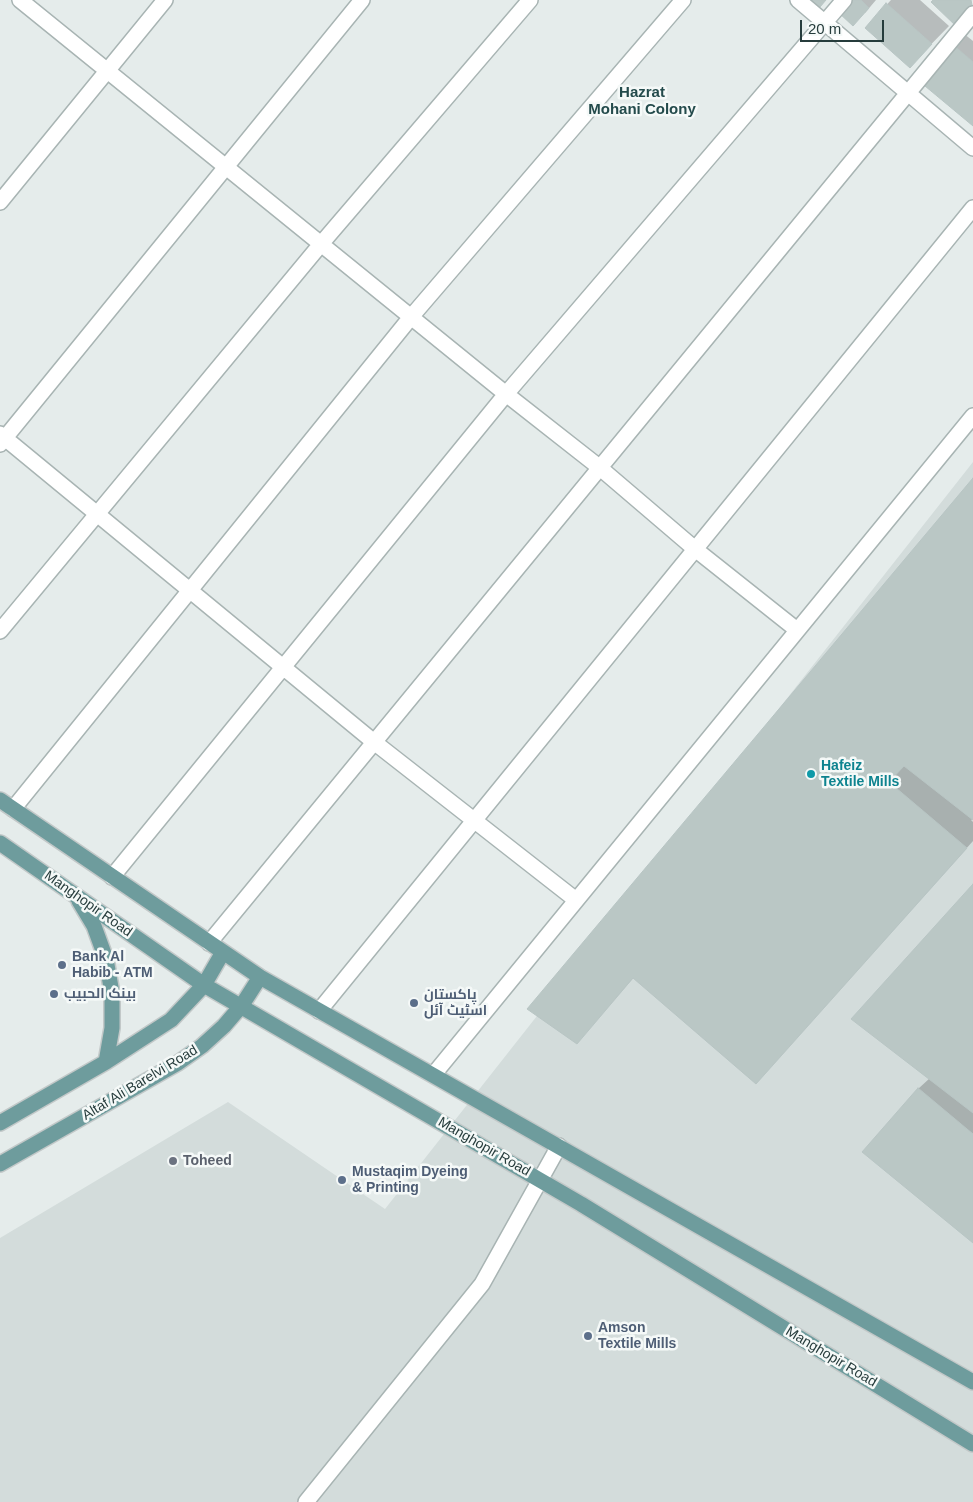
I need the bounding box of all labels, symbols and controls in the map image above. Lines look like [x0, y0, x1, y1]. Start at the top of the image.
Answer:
scale bar [803, 10, 887, 42]
text: 20 m [808, 20, 841, 37]
district label: Hazrat Mohani Colony [588, 84, 696, 119]
place label: Hafeiz Textile Mills [821, 758, 899, 790]
marker: Hafeiz Textile Mills [805, 768, 817, 780]
street label: Manghopir Road [41, 867, 135, 941]
place label: Bank Al Habib - ATM [72, 949, 153, 982]
marker: Bank Al Habib - ATM [56, 959, 68, 971]
place label: بينک الحبيب [64, 986, 136, 1002]
place label: پاکستان اسٹیٹ آئل [424, 987, 487, 1020]
marker: بينک الحبيب [48, 988, 60, 1000]
marker: پاکستان اسٹیٹ آئل [408, 997, 420, 1009]
street label: Altaf Ali Barelvi Road [79, 1042, 201, 1124]
street label: Manghopir Road [435, 1114, 533, 1180]
place label: Toheed [183, 1153, 232, 1169]
marker: Toheed [167, 1155, 179, 1167]
place label: Mustaqim Dyeing & Printing [352, 1164, 468, 1196]
marker: Mustaqim Dyeing & Printing [336, 1174, 348, 1186]
place label: Amson Textile Mills [598, 1320, 676, 1352]
street label: Manghopir Road [782, 1323, 880, 1391]
marker: Amson Textile Mills [582, 1330, 594, 1342]

